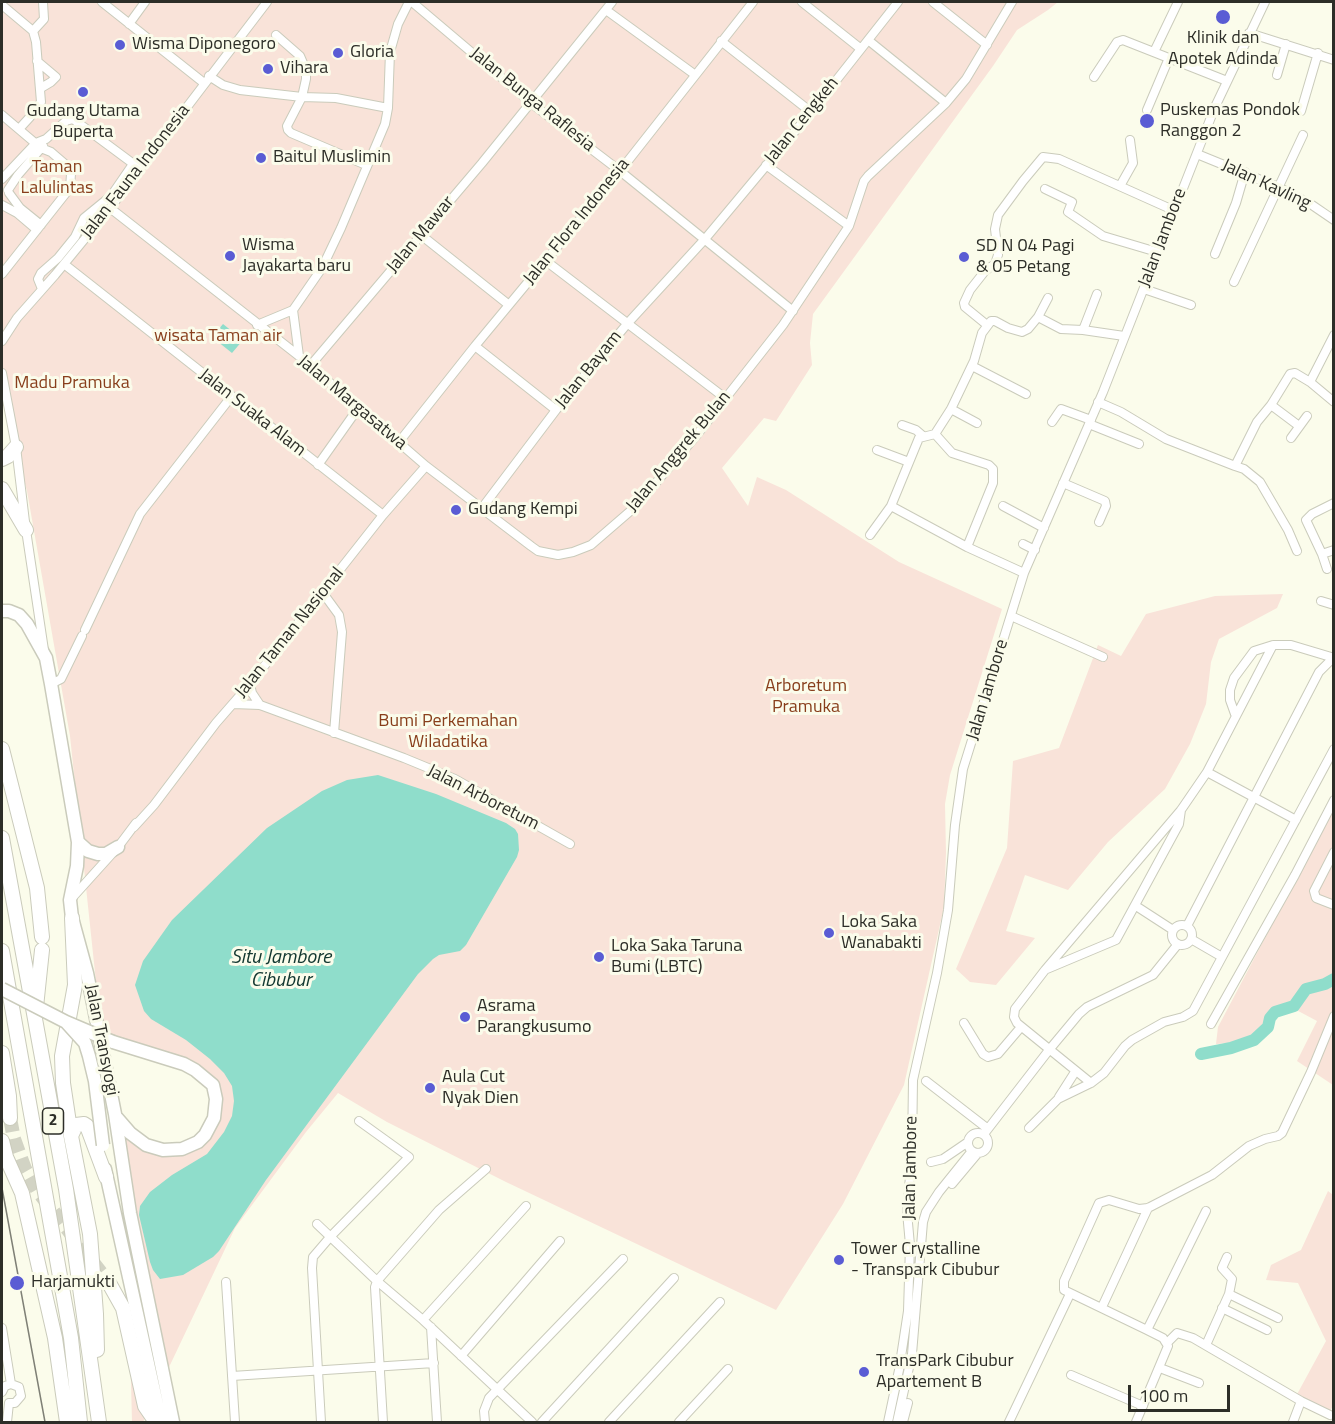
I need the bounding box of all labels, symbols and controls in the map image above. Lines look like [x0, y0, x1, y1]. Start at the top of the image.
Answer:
marker: Klinik dan Apotek Adinda [1214, 8, 1232, 26]
place label: Klinik dan Apotek Adinda [1168, 28, 1278, 70]
place label: Wisma Diponegoro [132, 34, 276, 56]
marker: Wisma Diponegoro [113, 38, 127, 52]
place label: Gloria [350, 42, 394, 64]
street label: Jalan Bunga Raflesia [465, 43, 599, 157]
marker: Gloria [331, 46, 345, 60]
place label: Vihara [280, 58, 328, 80]
marker: Vihara [261, 62, 275, 76]
street label: Jalan Cengkeh [760, 73, 844, 169]
marker: Gudang Utama Buperta [76, 85, 90, 99]
place label: Puskemas Pondok Ranggon 2 [1160, 100, 1300, 142]
place label: Gudang Utama Buperta [26, 101, 140, 144]
street label: Jalan Fauna Indonesia [77, 101, 195, 243]
marker: Puskemas Pondok Ranggon 2 [1138, 112, 1156, 130]
place label: Baitul Muslimin [273, 147, 391, 169]
marker: Baitul Muslimin [254, 151, 268, 165]
street label: Jalan Flora Indonesia [519, 154, 635, 290]
street label: Jalan Kavling [1218, 155, 1314, 215]
park label: Taman Lalulintas [21, 157, 93, 200]
street label: Jalan Jambore [1134, 185, 1192, 291]
street label: Jalan Mawar [383, 192, 459, 278]
place label: Wisma Jayakarta baru [242, 235, 351, 278]
place label: SD N 04 Pagi & 05 Petang [976, 236, 1074, 278]
marker: Wisma Jayakarta baru [223, 249, 237, 263]
marker: SD N 04 Pagi & 05 Petang [957, 250, 971, 264]
park label: wisata Taman air [154, 326, 282, 348]
street label: Jalan Bayam [551, 327, 627, 413]
street label: Jalan Margasatwa [293, 351, 411, 455]
street label: Jalan Suaka Alam [194, 365, 310, 461]
park label: Madu Pramuka [14, 373, 130, 395]
street label: Jalan Anggrek Bulan [622, 387, 736, 517]
place label: Gudang Kempi [468, 499, 578, 521]
marker: Gudang Kempi [449, 503, 463, 517]
street label: Jalan Taman Nasional [231, 563, 349, 703]
street label: Jalan Jambore [962, 637, 1014, 743]
park label: Arboretum Pramuka [765, 676, 847, 718]
park label: Bumi Perkemahan Wiladatika [378, 711, 518, 754]
street label: Jalan Arboretum [423, 760, 543, 836]
place label: Loka Saka Wanabakti [841, 912, 922, 954]
marker: Loka Saka Wanabakti [822, 926, 836, 940]
place label: Loka Saka Taruna Bumi (LBTC) [611, 936, 742, 978]
water label: Situ Jambore Cibubur [231, 946, 331, 993]
marker: Loka Saka Taruna Bumi (LBTC) [592, 950, 606, 964]
street label: Jalan Transyogi [80, 982, 122, 1098]
place label: Asrama Parangkusumo [477, 996, 591, 1038]
marker: Asrama Parangkusumo [458, 1010, 472, 1024]
place label: Aula Cut Nyak Dien [442, 1067, 519, 1110]
marker: Aula Cut Nyak Dien [423, 1081, 437, 1095]
road number: 2 [42, 1108, 64, 1134]
street label: Jalan Jambore [899, 1116, 923, 1220]
place label: Tower Crystalline - Transpark Cibubur [851, 1239, 999, 1282]
marker: Tower Crystalline - Transpark Cibubur [832, 1253, 846, 1267]
place label: Harjamukti [31, 1272, 115, 1294]
marker: Harjamukti [8, 1274, 26, 1292]
place label: TransPark Cibubur Apartement B [876, 1351, 1014, 1394]
marker: TransPark Cibubur Apartement B [857, 1365, 871, 1379]
scale bar [1131, 1373, 1233, 1411]
text: 100 m [1139, 1382, 1188, 1409]

